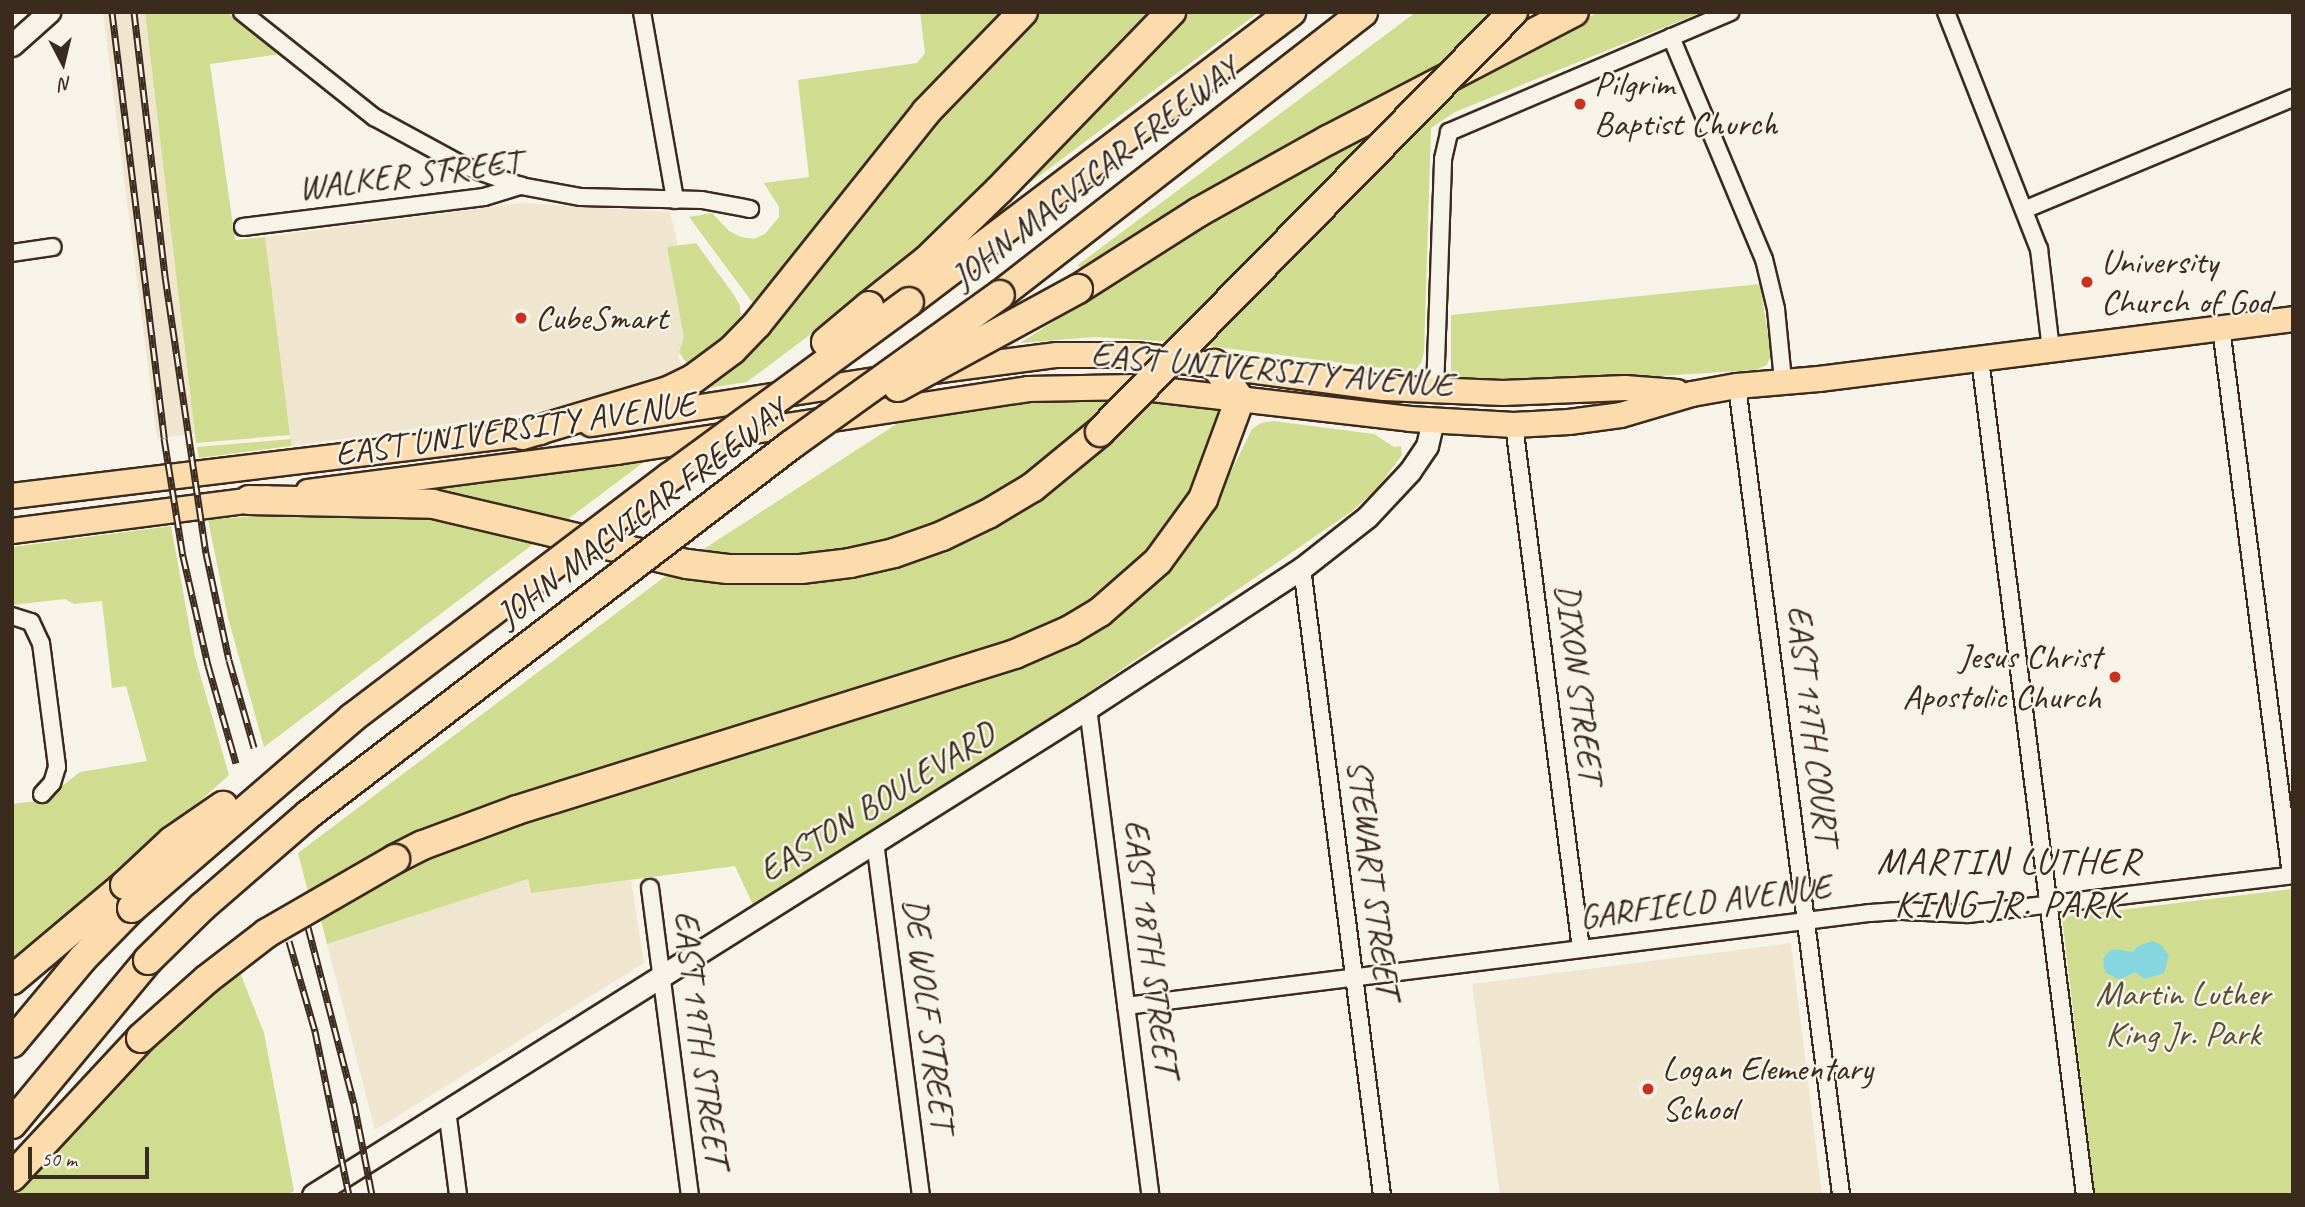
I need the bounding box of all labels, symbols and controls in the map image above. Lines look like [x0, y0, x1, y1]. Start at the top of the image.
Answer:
north arrow [28, 28, 98, 98]
street label: JOHN MACVICAR FREEWAY [945, 49, 1245, 297]
place label: Pilgrim Baptist Church [1594, 63, 1778, 145]
text: N [58, 71, 73, 96]
marker: Pilgrim Baptist Church [1572, 96, 1588, 112]
street label: WALKER STREET [296, 141, 522, 209]
place label: University Church of God [2101, 241, 2271, 323]
marker: University Church of God [2079, 274, 2095, 290]
place label: CubeSmart [535, 297, 667, 339]
marker: CubeSmart [513, 310, 529, 326]
street label: EAST UNIVERSITY AVENUE [1090, 333, 1454, 407]
street label: EAST UNIVERSITY AVENUE [333, 383, 697, 475]
street label: JOHN MACVICAR FREEWAY [490, 391, 794, 635]
street label: DIXON STREET [1546, 581, 1612, 785]
street label: EAST 17TH COURT [1778, 604, 1848, 844]
place label: Jesus Christ Apostolic Church [1901, 636, 2101, 718]
marker: Jesus Christ Apostolic Church [2107, 669, 2123, 685]
street label: EASTON BOULEVARD [751, 713, 1003, 891]
street label: STEWART STREET [1338, 758, 1408, 998]
street label: EAST 18TH STREET [1115, 817, 1187, 1077]
district label: MARTIN LUTHER KING JR. PARK [1879, 840, 2139, 927]
street label: GARFIELD AVENUE [1578, 866, 1832, 938]
street label: DE WOLF STREET [894, 896, 964, 1132]
street label: EAST 19TH STREET [665, 908, 737, 1168]
park label: Martin Luther King Jr. Park [2096, 973, 2270, 1055]
place label: Logan Elementary School [1662, 1048, 1875, 1130]
marker: Logan Elementary School [1640, 1081, 1656, 1097]
scale bar [32, 1134, 152, 1178]
text: 50 m [41, 1146, 77, 1172]

